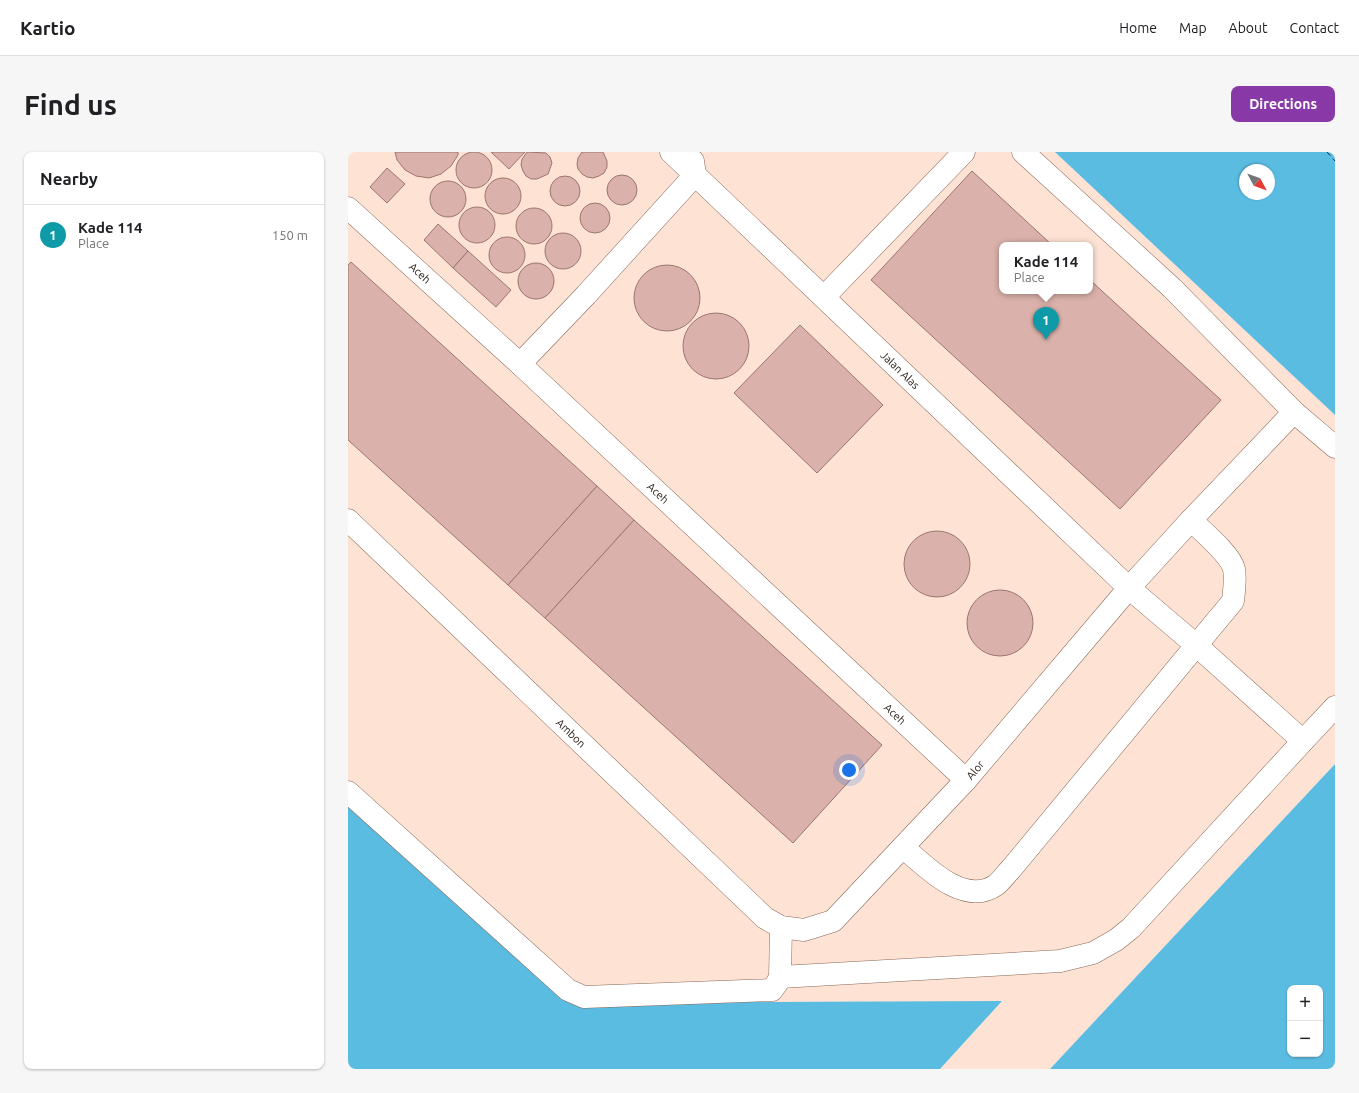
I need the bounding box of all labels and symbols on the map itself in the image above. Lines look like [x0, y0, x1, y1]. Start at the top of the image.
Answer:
north arrow [1239, 164, 1275, 200]
street label: Aceh [407, 260, 433, 286]
pin: 1 [1033, 307, 1059, 340]
street label: Jalan Alas [878, 349, 922, 391]
street label: Aceh [645, 480, 671, 506]
street label: Aceh [882, 701, 908, 727]
street label: Ambon [554, 716, 588, 750]
street label: Alor [964, 758, 987, 782]
your location [839, 760, 859, 780]

